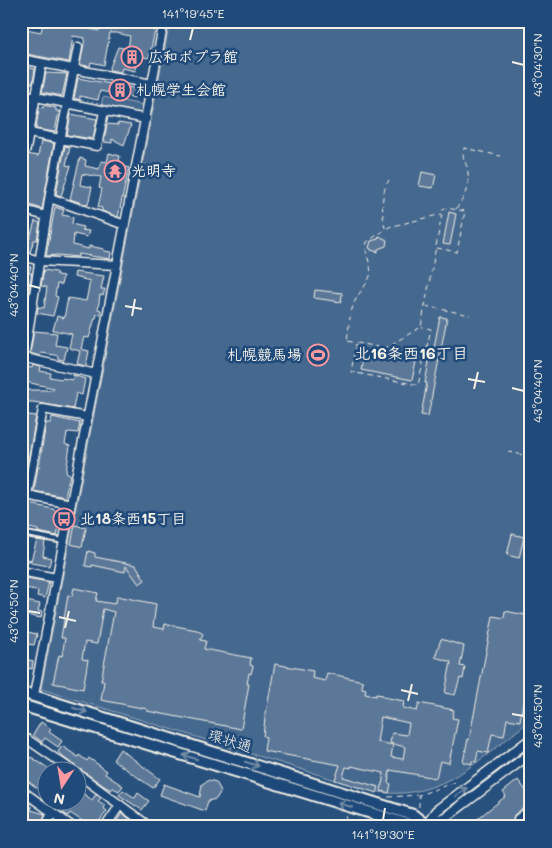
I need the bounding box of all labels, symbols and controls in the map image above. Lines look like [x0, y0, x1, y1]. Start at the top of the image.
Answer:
text: 141°19'45"E [162, 5, 224, 21]
text: 43°04'30"N [529, 33, 545, 97]
building icon: 広和ポプラ館 [120, 45, 144, 69]
place label: 広和ポプラ館 [148, 46, 238, 66]
building icon: 札幌学生会館 [108, 78, 132, 102]
place label: 札幌学生会館 [136, 79, 226, 99]
temple icon: 光明寺 [103, 159, 127, 183]
place label: 光明寺 [131, 160, 176, 180]
text: 43°04'40"N [5, 253, 21, 317]
district label: 北16条西16丁目 [354, 342, 468, 363]
sports icon: 札幌競馬場 [306, 343, 330, 367]
place label: 札幌競馬場 [227, 344, 302, 364]
text: 43°04'40"N [529, 359, 545, 423]
bus stop icon: 北18条西15丁目 [52, 507, 76, 531]
place label: 北18条西15丁目 [80, 508, 186, 528]
text: 43°04'50"N [5, 579, 21, 643]
text: 43°04'50"N [529, 684, 545, 748]
one-way arrow [72, 706, 88, 715]
street label: 環状通 [206, 724, 255, 756]
one-way arrow [182, 751, 198, 761]
north arrow [38, 760, 88, 810]
one-way arrow [244, 760, 259, 769]
one-way arrow [454, 787, 468, 797]
text: N [52, 789, 66, 810]
one-way arrow [337, 799, 353, 809]
text: 141°19'30"E [351, 826, 415, 842]

